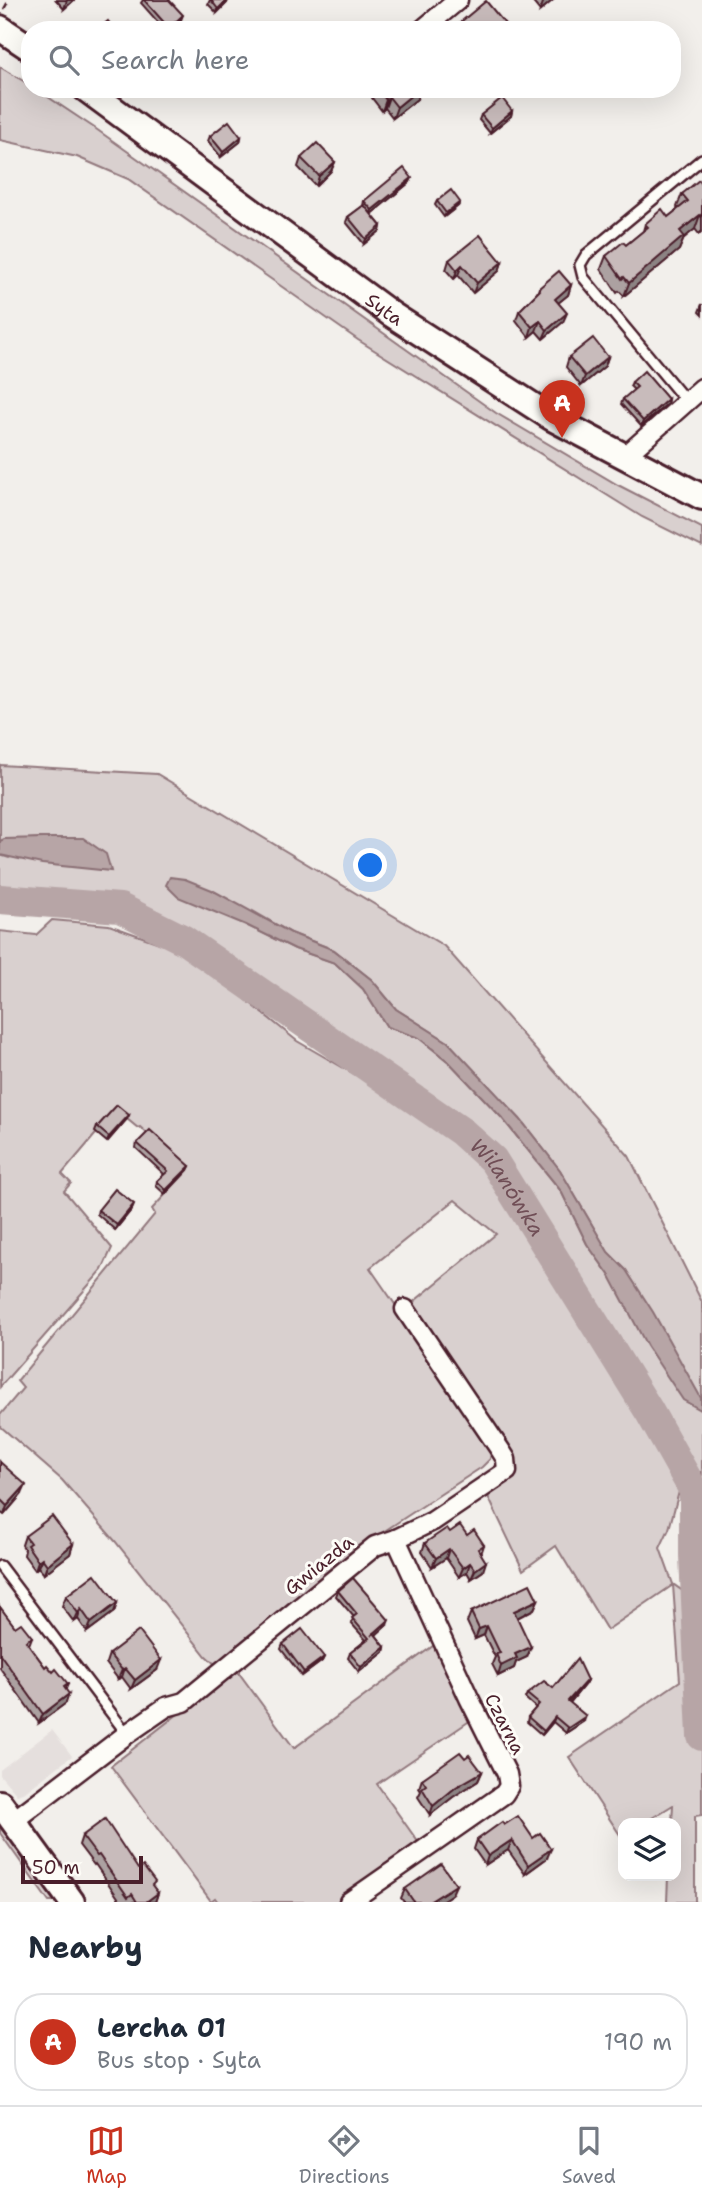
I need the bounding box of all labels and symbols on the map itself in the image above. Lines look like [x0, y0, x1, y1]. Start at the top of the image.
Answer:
street label: Syta [361, 287, 408, 331]
pin: A [539, 380, 585, 438]
your location [353, 848, 387, 882]
water label: Wilanówka [464, 1132, 551, 1242]
street label: Gwiazda [279, 1529, 359, 1601]
street label: Czarna [479, 1689, 531, 1759]
scale bar [21, 1853, 144, 1885]

